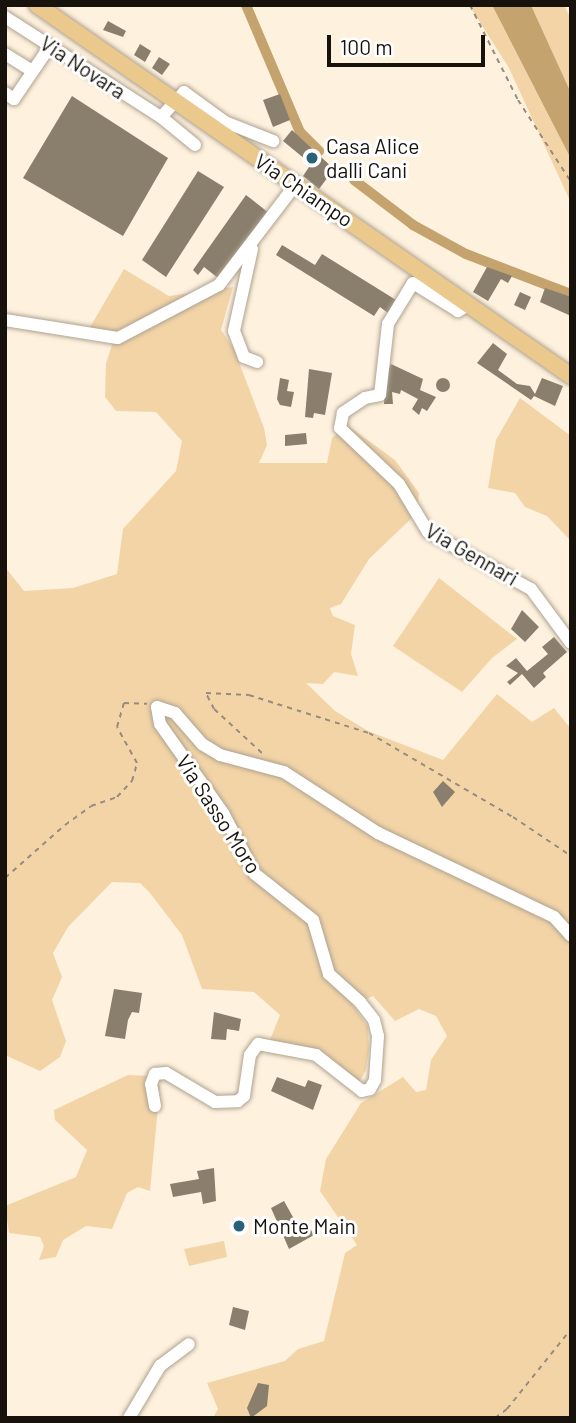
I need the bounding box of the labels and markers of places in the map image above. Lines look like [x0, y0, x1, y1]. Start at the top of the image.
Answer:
place label: Casa Alice dalli Cani [326, 133, 419, 183]
marker: Casa Alice dalli Cani [304, 150, 320, 166]
place label: Monte Main [253, 1213, 356, 1239]
marker: Monte Main [231, 1218, 247, 1234]

